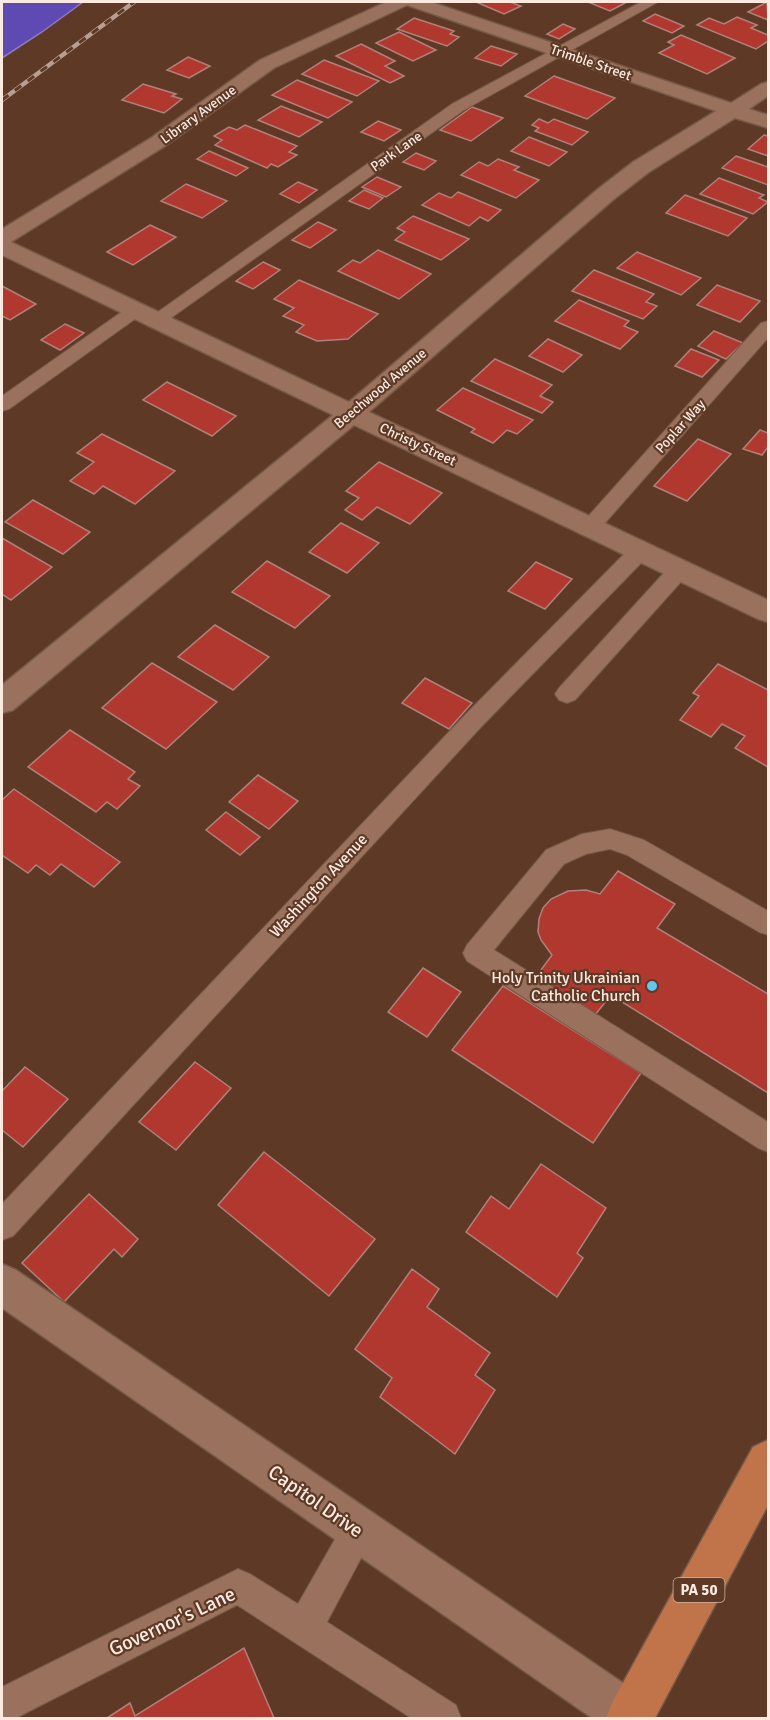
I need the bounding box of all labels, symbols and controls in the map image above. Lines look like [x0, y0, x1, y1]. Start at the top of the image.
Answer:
street label: Trimble Street [548, 41, 634, 84]
street label: Library Avenue [157, 81, 239, 148]
street label: Park Lane [367, 128, 425, 175]
street label: Beechwood Avenue [331, 345, 430, 432]
street label: Poplar Way [652, 396, 709, 457]
street label: Christy Street [377, 419, 459, 470]
street label: Washington Avenue [266, 830, 372, 942]
place label: Holy Trinity Ukrainian Catholic Church [491, 968, 640, 1006]
marker: Holy Trinity Ukrainian Catholic Church [645, 979, 659, 993]
street label: Capitol Drive [263, 1460, 368, 1543]
road number: PA 50 [674, 1578, 724, 1602]
street label: Governor's Lane [105, 1581, 239, 1662]

